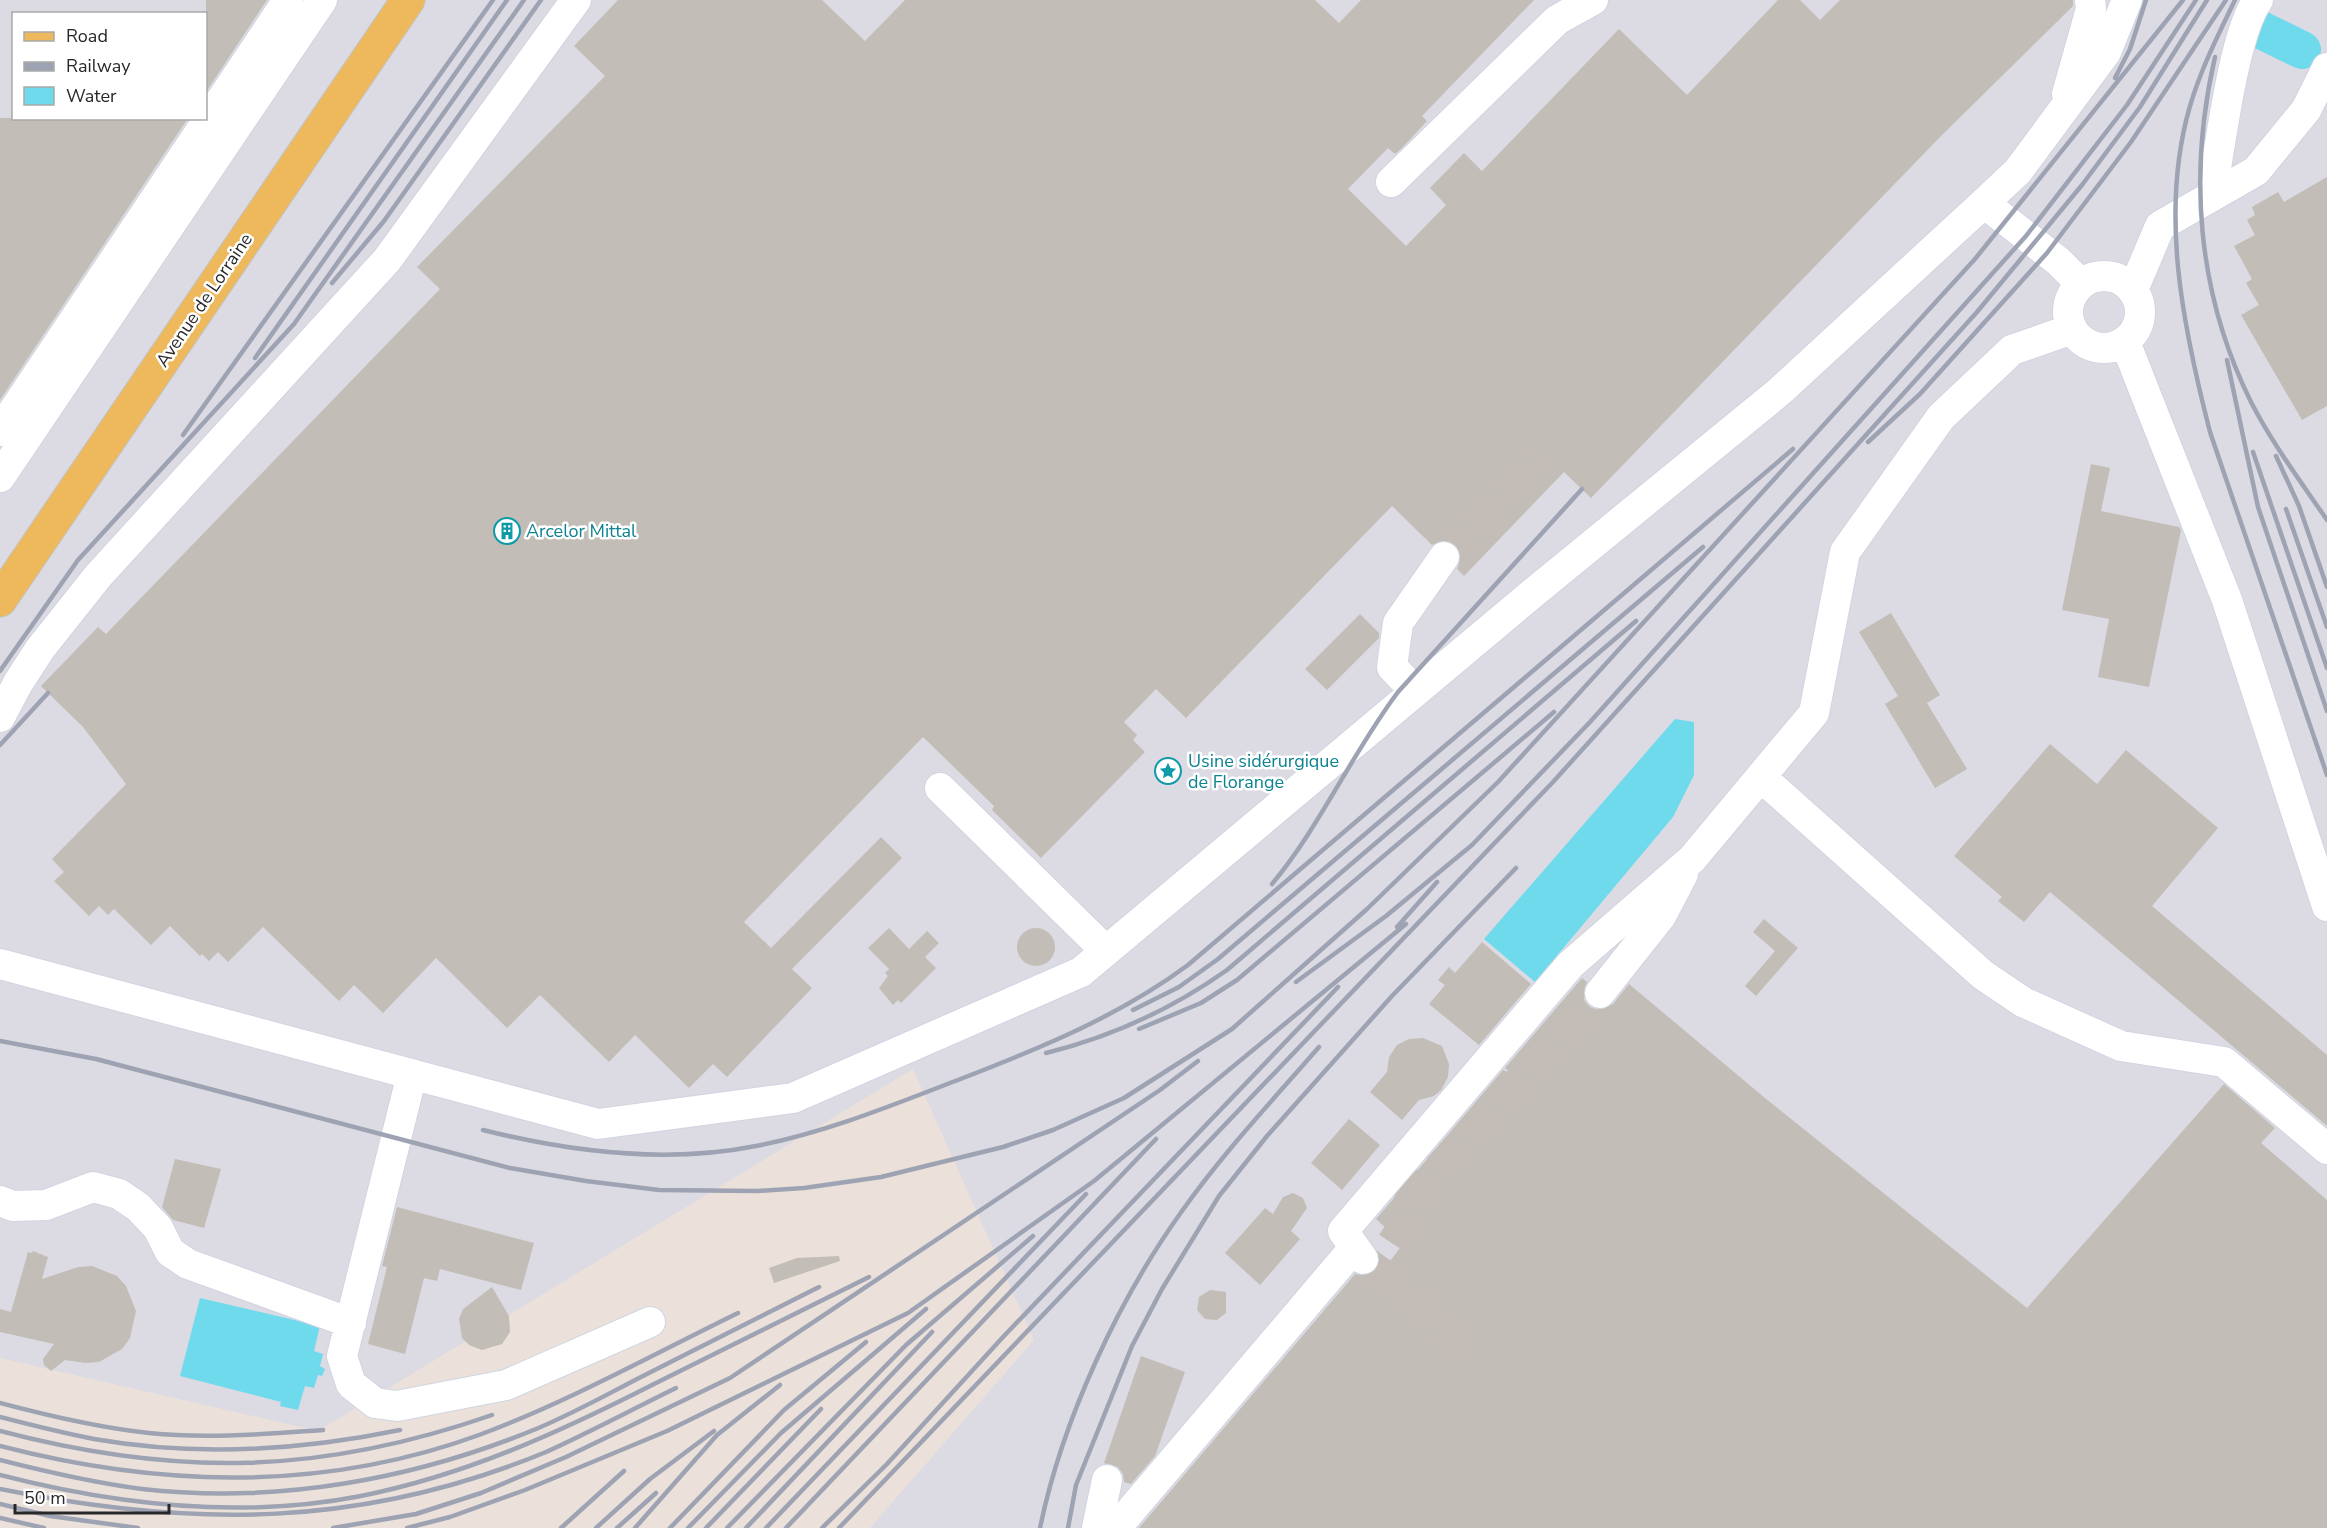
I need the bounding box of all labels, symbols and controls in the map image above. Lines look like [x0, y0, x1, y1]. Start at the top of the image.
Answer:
legend [12, 12, 207, 120]
text: Road [66, 24, 108, 48]
text: Railway [66, 54, 131, 78]
text: Water [66, 84, 117, 108]
street label: Avenue de Lorraine [150, 228, 258, 372]
building icon: Arcelor Mittal [492, 516, 522, 546]
place label: Arcelor Mittal [526, 519, 637, 543]
place label: Usine sidérurgique de Florange [1188, 749, 1339, 794]
place icon: Usine sidérurgique de Florange [1153, 756, 1183, 786]
scale bar [15, 1477, 170, 1515]
text: 50 m [24, 1486, 66, 1510]

